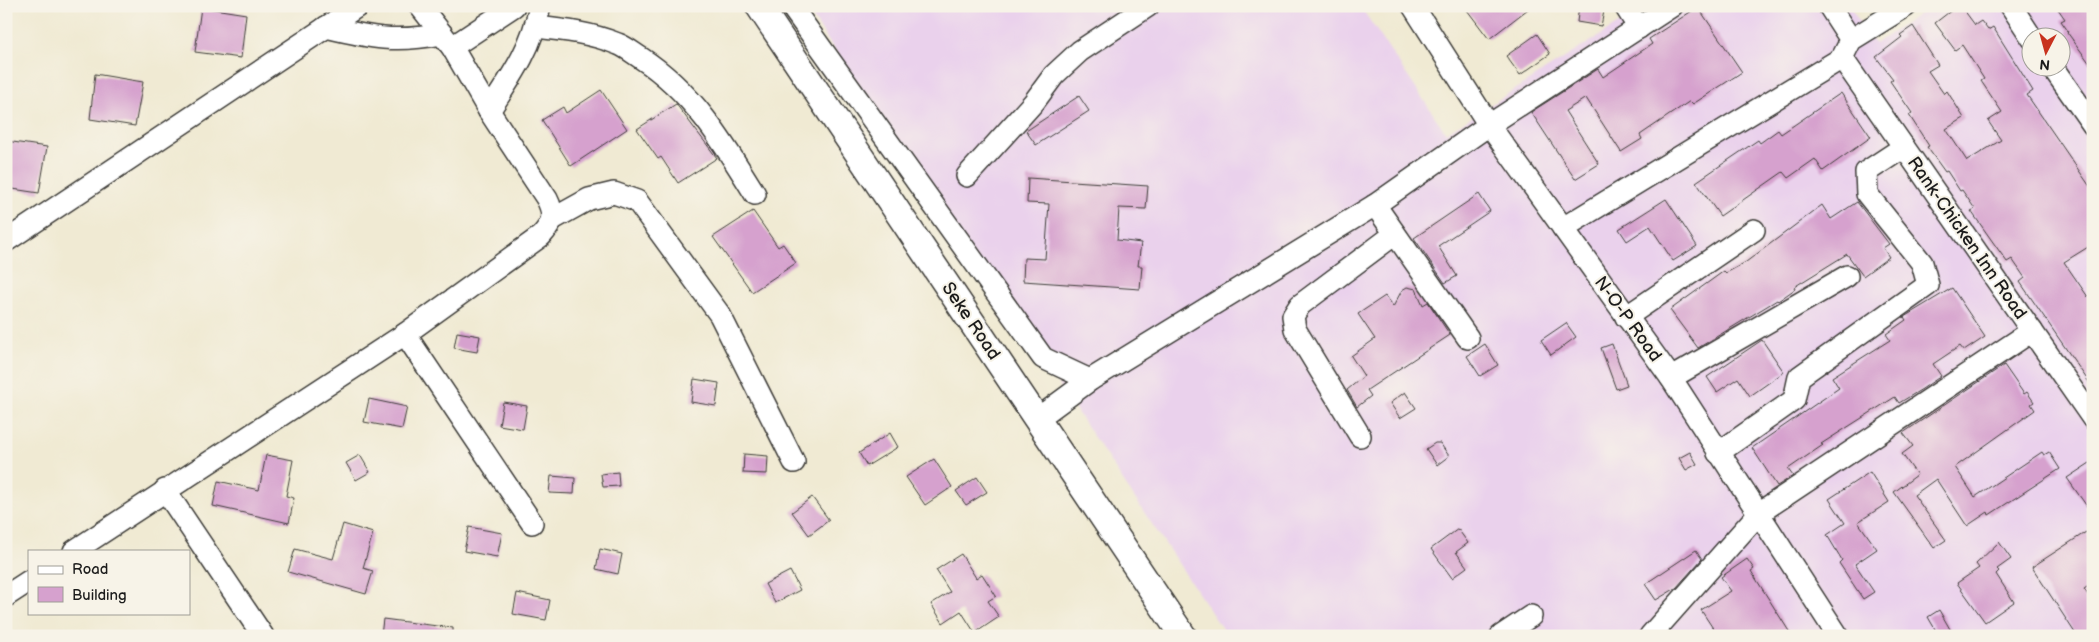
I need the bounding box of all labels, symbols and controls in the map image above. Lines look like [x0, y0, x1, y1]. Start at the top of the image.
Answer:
north arrow [2022, 28, 2072, 78]
text: N [2039, 55, 2051, 73]
street label: Rank-Chicken Inn Road [1903, 153, 2031, 323]
street label: N-O-P Road [1590, 272, 1666, 366]
street label: Seke Road [937, 278, 1005, 364]
legend [28, 550, 190, 614]
text: Road [72, 560, 108, 579]
text: Building [72, 586, 127, 605]

